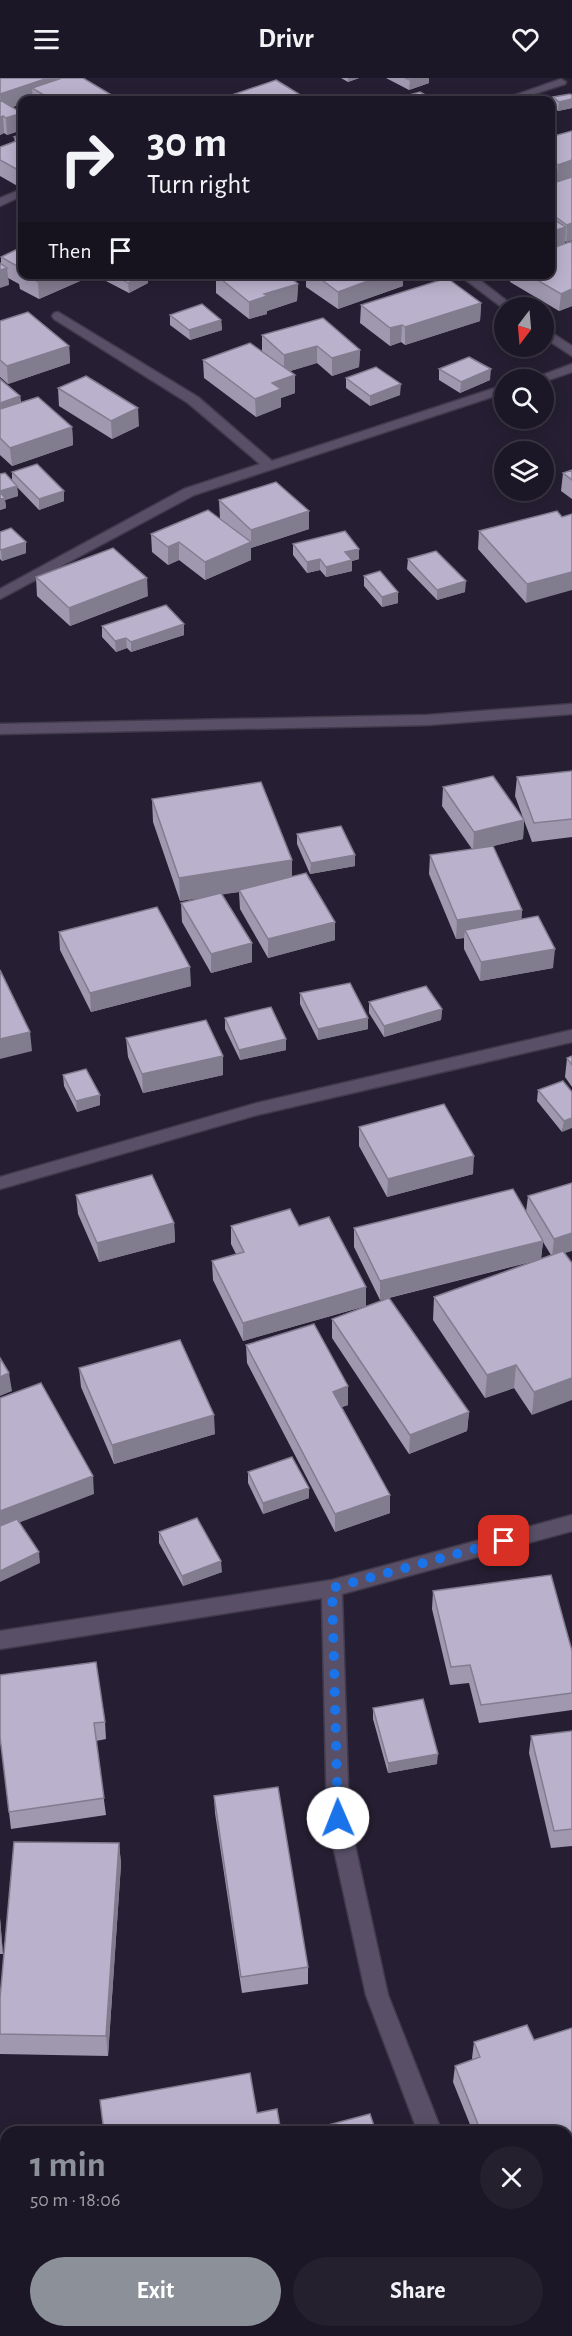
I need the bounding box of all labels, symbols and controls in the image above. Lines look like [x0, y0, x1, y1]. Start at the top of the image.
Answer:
icon: menu [30, 23, 63, 56]
icon: heart [509, 23, 542, 56]
text: Drivr [258, 25, 314, 52]
icon: right [48, 120, 126, 198]
text: 30 m [147, 122, 227, 164]
text: Turn right [147, 171, 250, 198]
icon: arrive [104, 234, 137, 267]
text: Then [48, 240, 92, 262]
north arrow [494, 297, 554, 357]
map controls [494, 297, 554, 501]
button: search [494, 369, 554, 429]
button: layers [494, 441, 554, 501]
pin [478, 1515, 529, 1566]
icon: arrive [487, 1524, 520, 1557]
position arrow [306, 1786, 370, 1850]
button: close [480, 2146, 543, 2209]
text: 1 min [30, 2147, 106, 2183]
text: 50 m · 18:06 [30, 2190, 120, 2210]
button: Exit [30, 2257, 281, 2326]
button: Share [293, 2257, 543, 2326]

